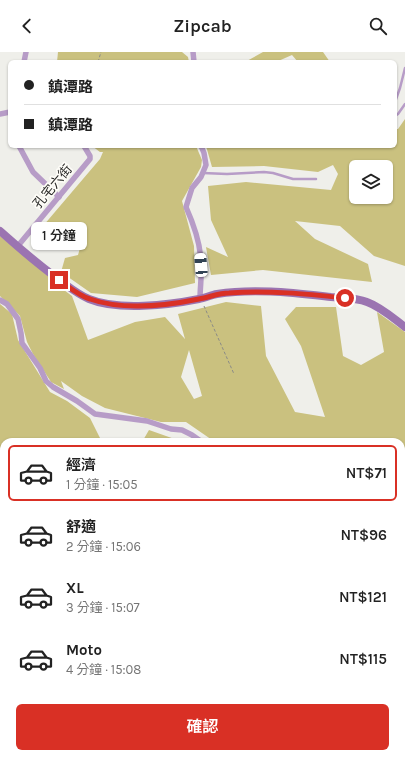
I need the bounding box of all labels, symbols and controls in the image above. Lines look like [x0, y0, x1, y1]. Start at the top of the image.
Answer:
icon: back [16, 15, 38, 37]
text: Zipcab [173, 15, 232, 37]
icon: search [367, 15, 389, 37]
text: 鎮潭路 [48, 78, 93, 96]
text: 鎮潭路 [48, 116, 93, 134]
map controls [349, 160, 393, 204]
button: layers [349, 160, 393, 204]
street label: 孔宅六街 [30, 162, 75, 211]
callout: 1 分鐘 [31, 222, 87, 250]
text: 1 分鐘 [42, 228, 76, 243]
car [194, 253, 208, 277]
route end [50, 271, 68, 289]
route start [336, 289, 354, 307]
icon: car [18, 455, 54, 491]
text: 經濟 [66, 456, 96, 474]
text: NT$71 [346, 464, 387, 482]
text: 1 分鐘 · 15:05 [66, 477, 138, 492]
icon: car [18, 517, 54, 553]
text: 舒適 [66, 518, 96, 536]
text: NT$96 [340, 526, 387, 544]
text: 2 分鐘 · 15:06 [66, 539, 141, 554]
icon: car [18, 579, 54, 615]
text: XL [66, 579, 84, 597]
text: NT$121 [339, 588, 387, 606]
text: 3 分鐘 · 15:07 [66, 600, 140, 615]
icon: car [18, 641, 54, 677]
text: Moto [66, 641, 102, 659]
text: NT$115 [339, 650, 387, 668]
text: 4 分鐘 · 15:08 [66, 662, 141, 677]
button: 確認 [16, 704, 389, 750]

